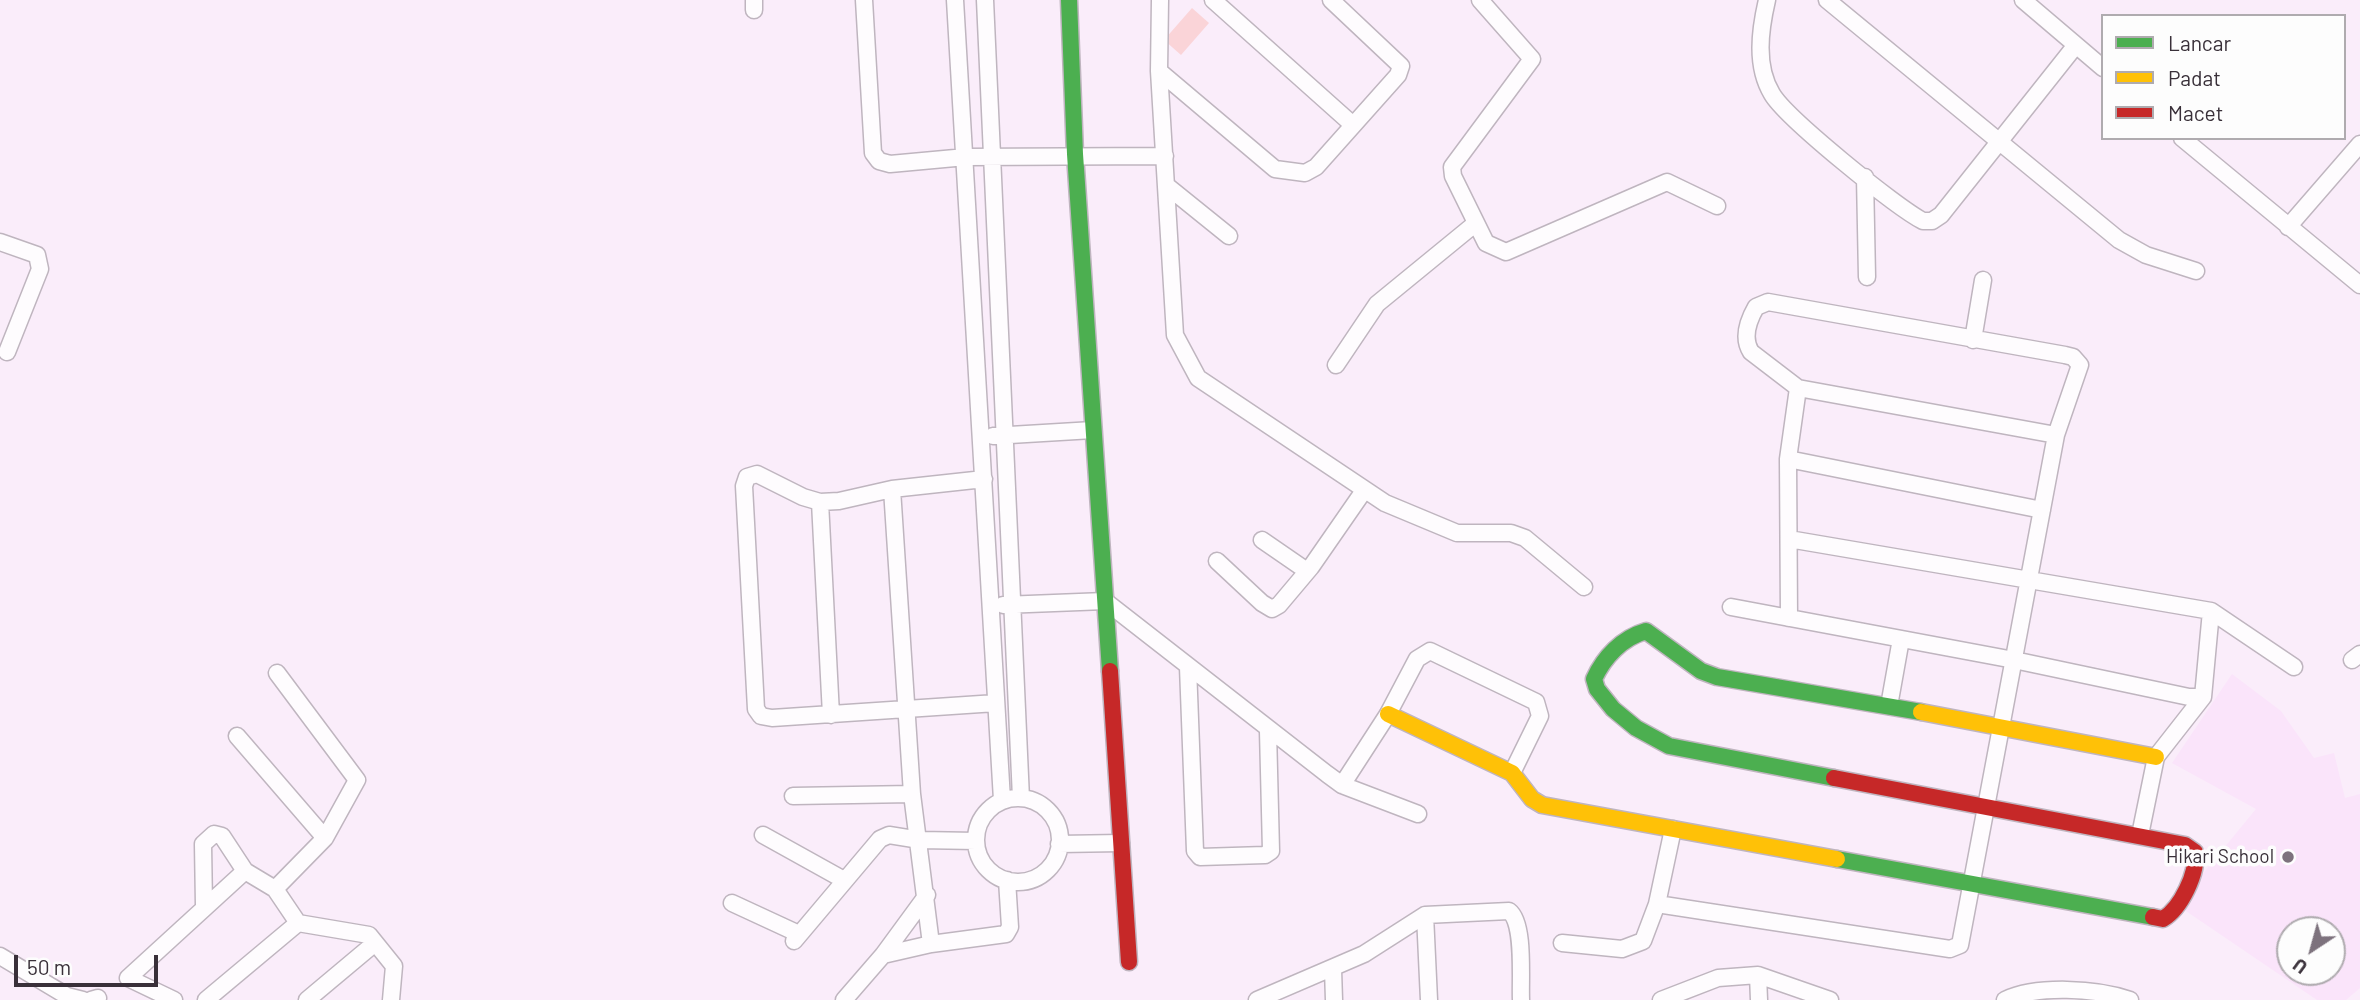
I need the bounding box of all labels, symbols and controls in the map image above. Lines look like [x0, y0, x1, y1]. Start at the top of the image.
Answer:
legend [2101, 14, 2346, 140]
text: Lancar [2168, 30, 2231, 55]
text: Padat [2168, 65, 2221, 90]
text: Macet [2168, 100, 2223, 125]
place label: Hikari School [2166, 846, 2274, 868]
marker: Hikari School [2280, 849, 2296, 865]
north arrow [2276, 916, 2346, 986]
scale bar [18, 940, 161, 984]
text: 50 m [27, 954, 71, 979]
text: U [2288, 954, 2311, 980]

